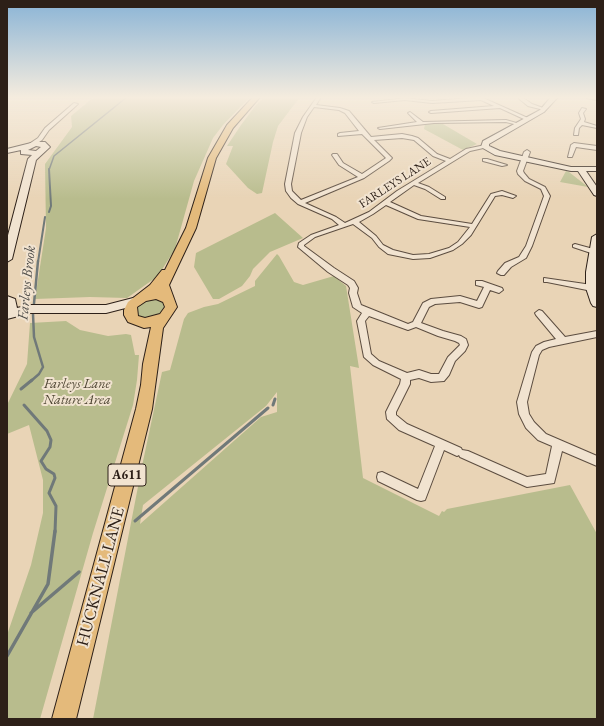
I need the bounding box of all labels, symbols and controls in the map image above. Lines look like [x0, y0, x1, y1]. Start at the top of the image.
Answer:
street label: FARLEYS LANE [357, 155, 433, 211]
water label: Farleys Brook [14, 245, 40, 321]
park label: Farleys Lane Nature Area [43, 376, 111, 408]
road number: A611 [108, 464, 146, 486]
street label: HUCKNALL LANE [73, 505, 129, 649]

